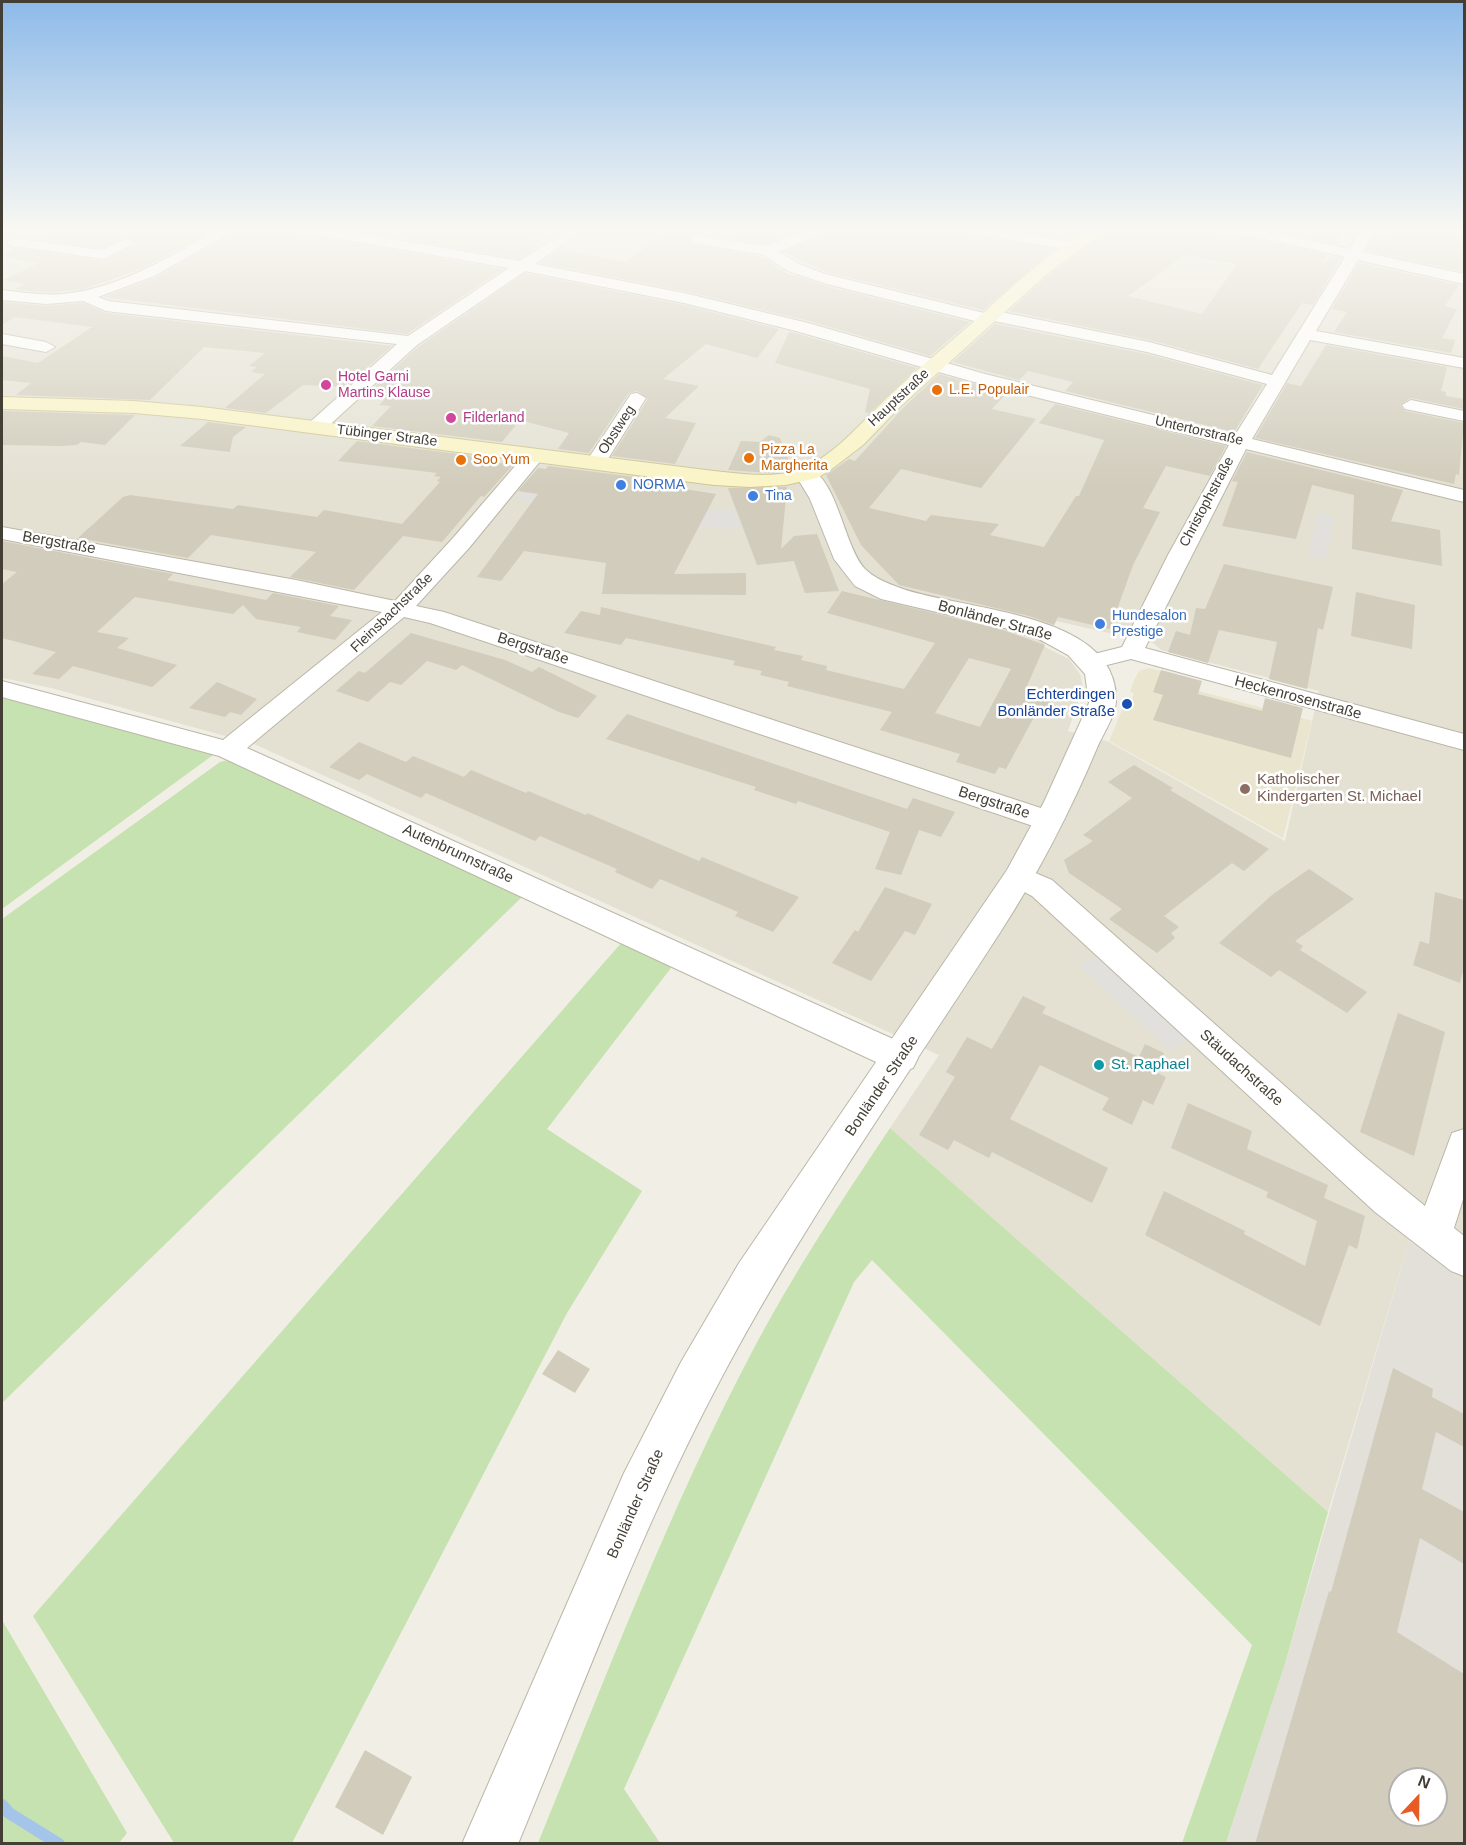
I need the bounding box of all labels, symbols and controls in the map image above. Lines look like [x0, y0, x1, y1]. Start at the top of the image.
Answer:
street label: Hauptstraße [865, 366, 933, 430]
place label: Hotel Garni Martins Klause [338, 369, 431, 402]
marker: Hotel Garni Martins Klause [319, 378, 333, 392]
place label: L.E. Populair [949, 382, 1029, 398]
marker: L.E. Populair [930, 383, 944, 397]
street label: Obstweg [595, 402, 639, 458]
place label: Filderland [463, 410, 524, 426]
marker: Filderland [444, 411, 458, 425]
street label: Untertorstraße [1153, 413, 1245, 449]
street label: Tübinger Straße [336, 421, 438, 451]
place label: Pizza La Margherita [761, 442, 828, 474]
marker: Pizza La Margherita [742, 451, 756, 465]
place label: Soo Yum [473, 452, 530, 468]
marker: Soo Yum [454, 453, 468, 467]
street label: Christophstraße [1176, 454, 1238, 550]
place label: NORMA [633, 477, 685, 493]
marker: NORMA [614, 478, 628, 492]
place label: Tina [765, 488, 792, 504]
marker: Tina [746, 489, 760, 503]
street label: Bergstraße [21, 528, 97, 558]
street label: Fleinsbachstraße [348, 570, 436, 656]
street label: Bonländer Straße [936, 597, 1054, 645]
place label: Hundesalon Prestige [1112, 608, 1187, 640]
marker: Hundesalon Prestige [1093, 617, 1107, 631]
street label: Bergstraße [495, 629, 571, 669]
street label: Heckenrosenstraße [1232, 672, 1364, 724]
place label: Echterdingen Bonländer Straße [997, 686, 1115, 721]
marker: Echterdingen Bonländer Straße [1120, 697, 1134, 711]
place label: Katholischer Kindergarten St. Michael [1257, 771, 1421, 806]
marker: Katholischer Kindergarten St. Michael [1238, 782, 1252, 796]
street label: Bergstraße [956, 783, 1032, 823]
street label: Autenbrunnstraße [400, 820, 516, 888]
street label: Stäudachstraße [1196, 1026, 1286, 1110]
street label: Bonländer Straße [842, 1032, 922, 1140]
place label: St. Raphael [1111, 1056, 1189, 1074]
marker: St. Raphael [1092, 1058, 1106, 1072]
street label: Bonländer Straße [604, 1447, 668, 1561]
north arrow [1388, 1767, 1448, 1827]
text: N [1416, 1772, 1433, 1792]

